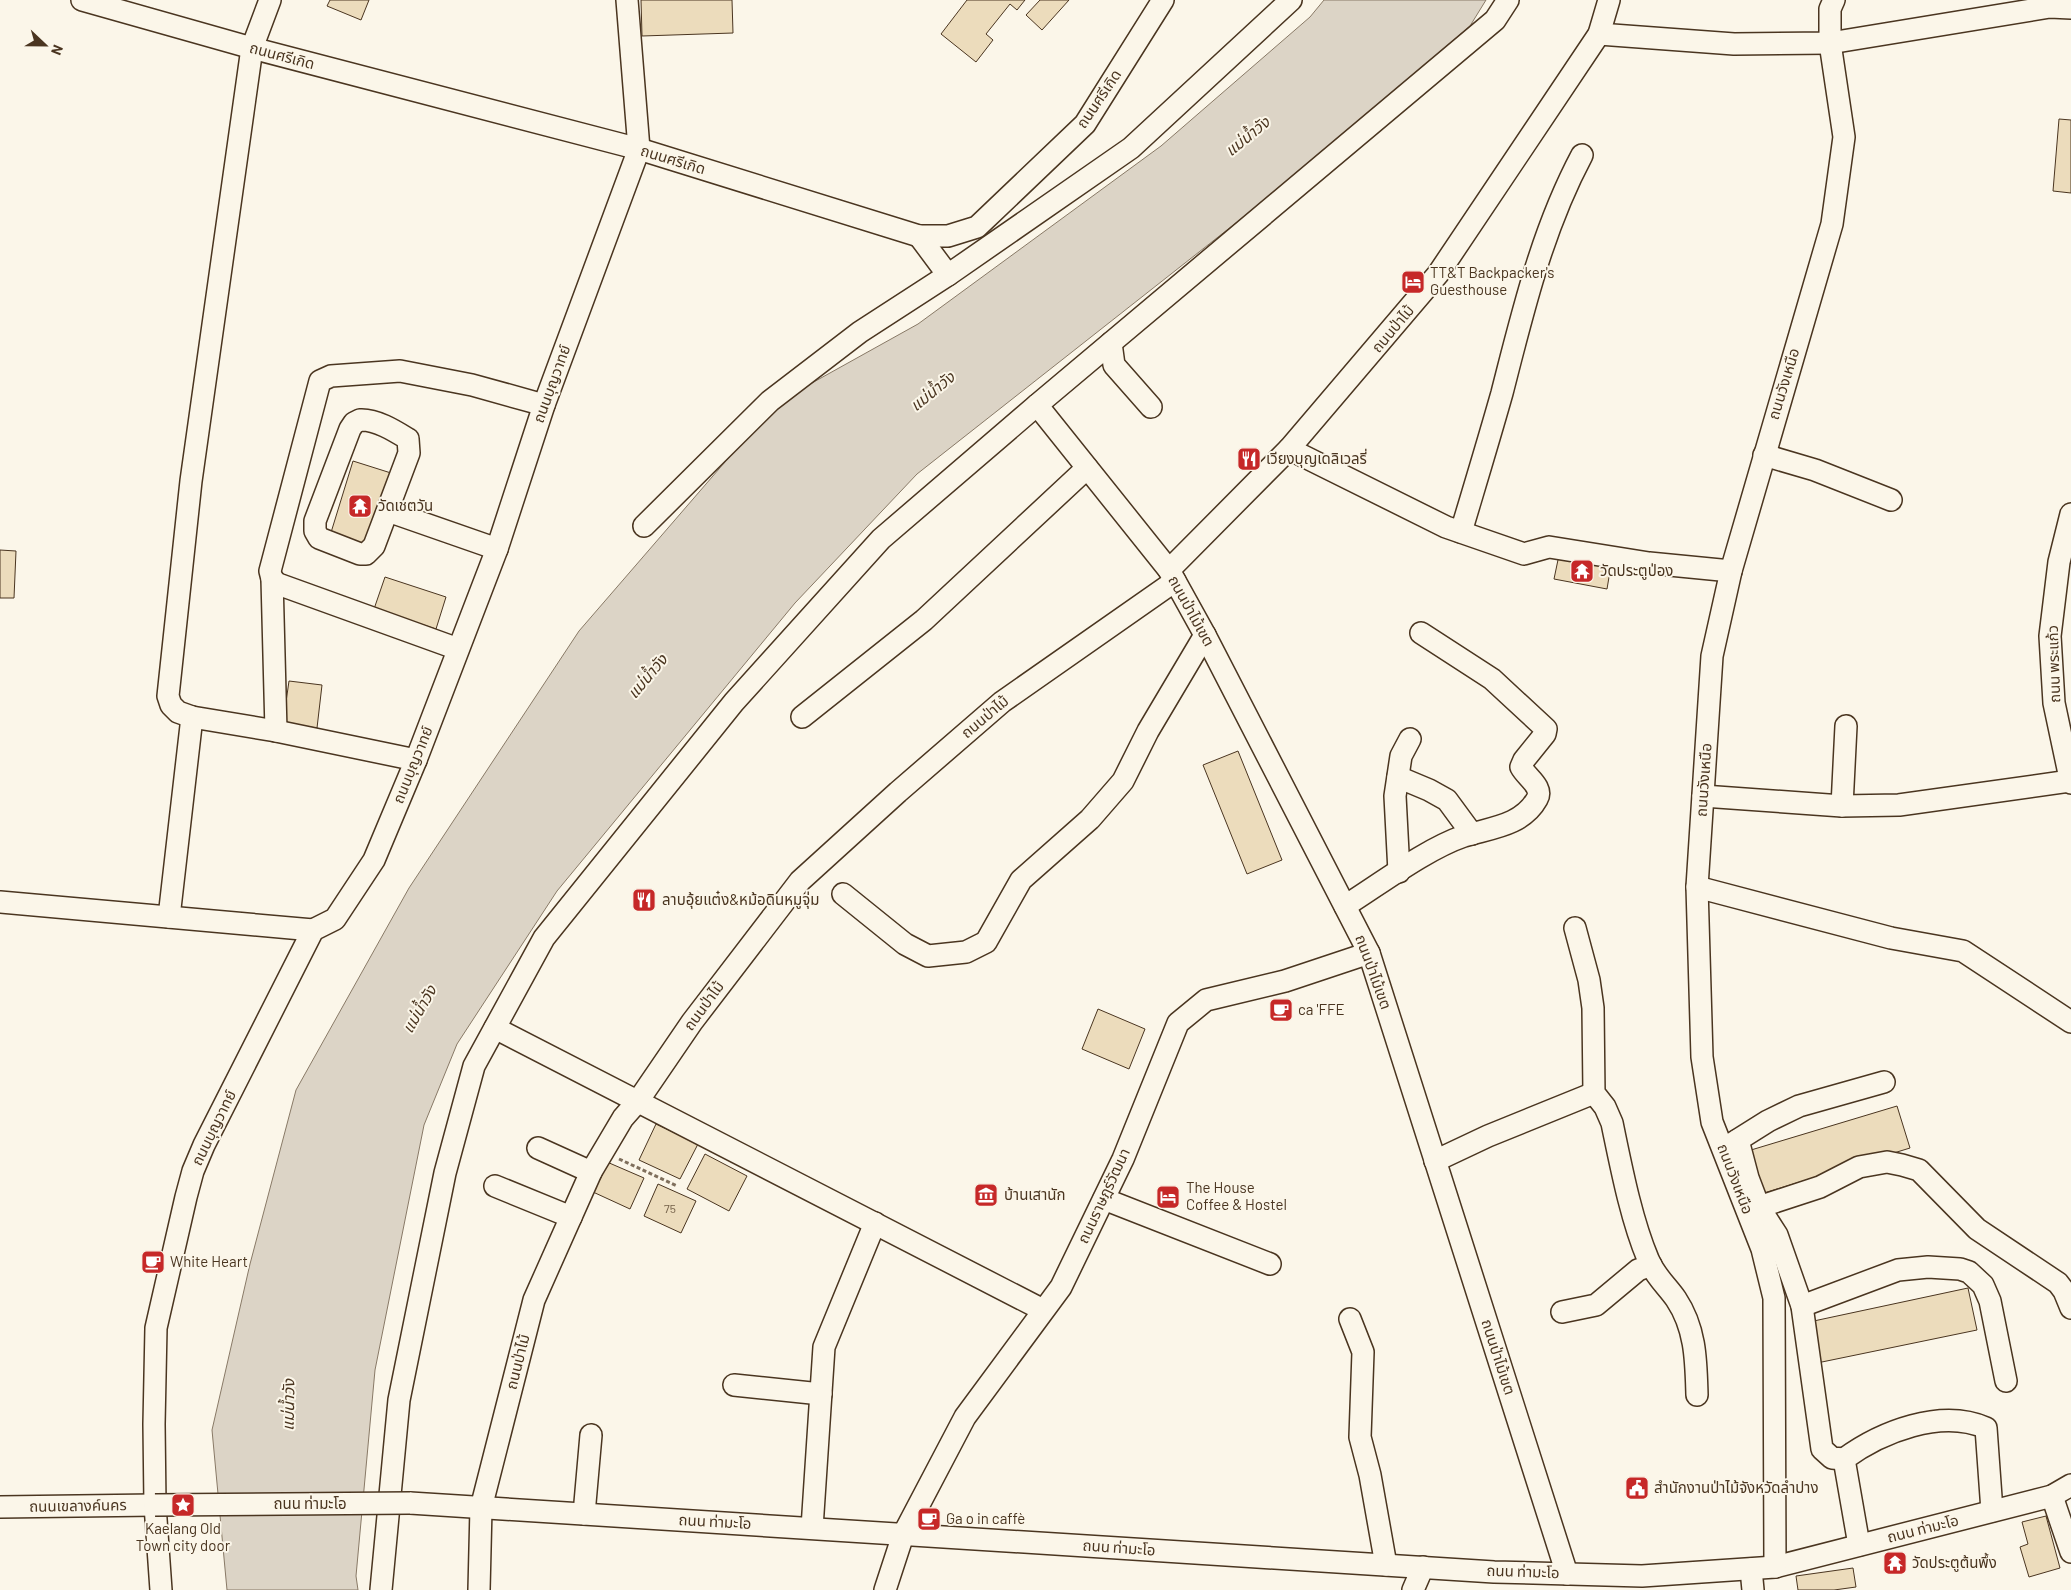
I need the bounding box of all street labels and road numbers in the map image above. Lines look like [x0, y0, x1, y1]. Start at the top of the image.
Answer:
street label: ถนนศรีเกิด [248, 38, 317, 72]
street label: ถนนศรีเกิด [1072, 66, 1124, 131]
street label: ถนนศรีเกิด [639, 141, 708, 177]
street label: ถนนป่าไม้ [1367, 301, 1417, 356]
street label: ถนนบุญวาทย์ [529, 342, 574, 425]
street label: ถนนวังเหนือ [1764, 346, 1802, 422]
street label: ถนนป่าไม้เขต [1165, 572, 1219, 649]
street label: ถนน พระแก้ว [2043, 625, 2063, 703]
street label: ถนนป่าไม้ [957, 691, 1012, 741]
street label: ถนนบุญวาทย์ [388, 723, 437, 806]
street label: ถนนวังเหนือ [1691, 742, 1715, 817]
street label: ถนนป่าไม้เขต [1352, 932, 1396, 1012]
street label: ถนนป่าไม้ [679, 977, 727, 1034]
street label: ถนนบุญวาทย์ [187, 1087, 240, 1169]
street label: ถนนวังเหนือ [1714, 1141, 1758, 1216]
street label: ถนนราษฎร์วัฒนา [1073, 1145, 1133, 1246]
street label: ถนนป่าไม้เขต [1478, 1317, 1520, 1397]
street label: ถนนป่าไม้ [501, 1332, 533, 1391]
street label: ถนน ท่ามะโอ [273, 1494, 347, 1512]
street label: ถนนเขลางค์นคร [29, 1495, 127, 1515]
street label: ถนน ท่ามะโอ [678, 1510, 752, 1532]
street label: ถนน ท่ามะโอ [1885, 1510, 1960, 1546]
street label: ถนน ท่ามะโอ [1082, 1535, 1156, 1559]
street label: ถนน ท่ามะโอ [1486, 1561, 1560, 1581]

